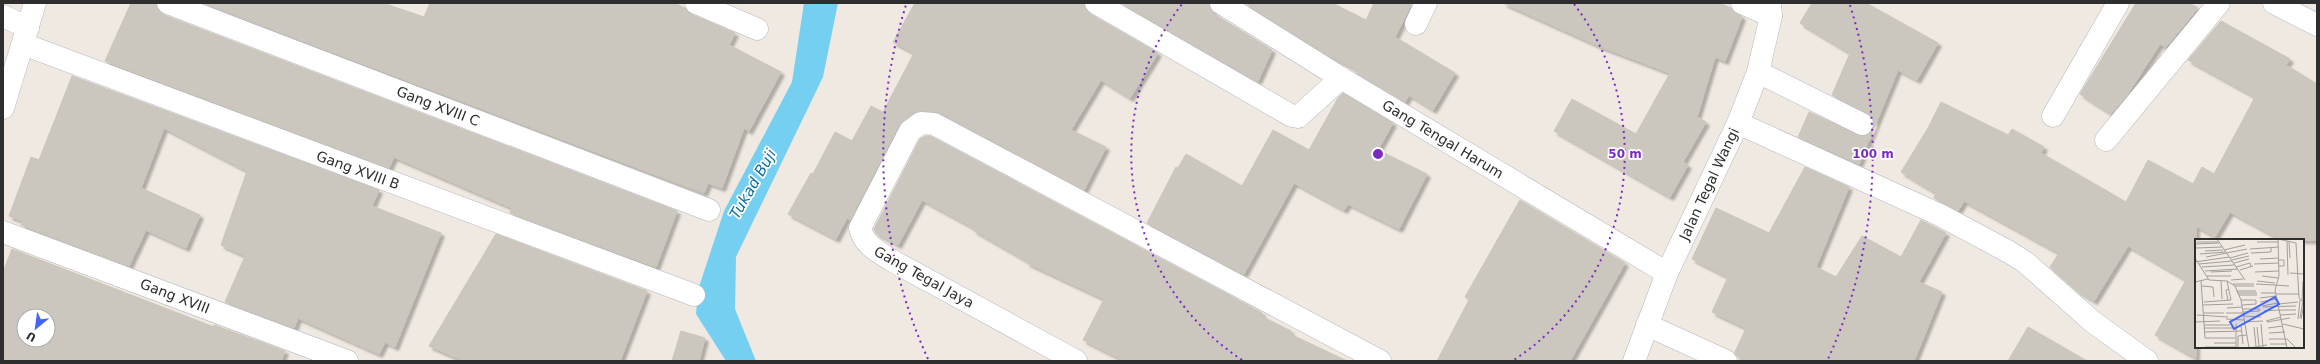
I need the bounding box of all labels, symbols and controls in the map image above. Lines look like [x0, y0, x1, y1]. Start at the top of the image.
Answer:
street label: Gang XVIII C [394, 83, 482, 129]
street label: Gang Tengal Harum [1380, 96, 1506, 182]
street label: Jalan Tegal Wangi [1675, 125, 1742, 244]
water label: Tukad Buji [726, 145, 781, 222]
centre of rings [1371, 147, 1385, 161]
text: 50 m [1608, 147, 1642, 161]
text: 100 m [1852, 147, 1894, 161]
street label: Gang XVIII B [314, 148, 402, 192]
inset map [2195, 239, 2304, 348]
street label: Gang Tegal Jaya [871, 243, 977, 311]
street label: Gang XVIII [138, 275, 212, 317]
north arrow [16, 308, 56, 348]
text: U [24, 328, 38, 344]

